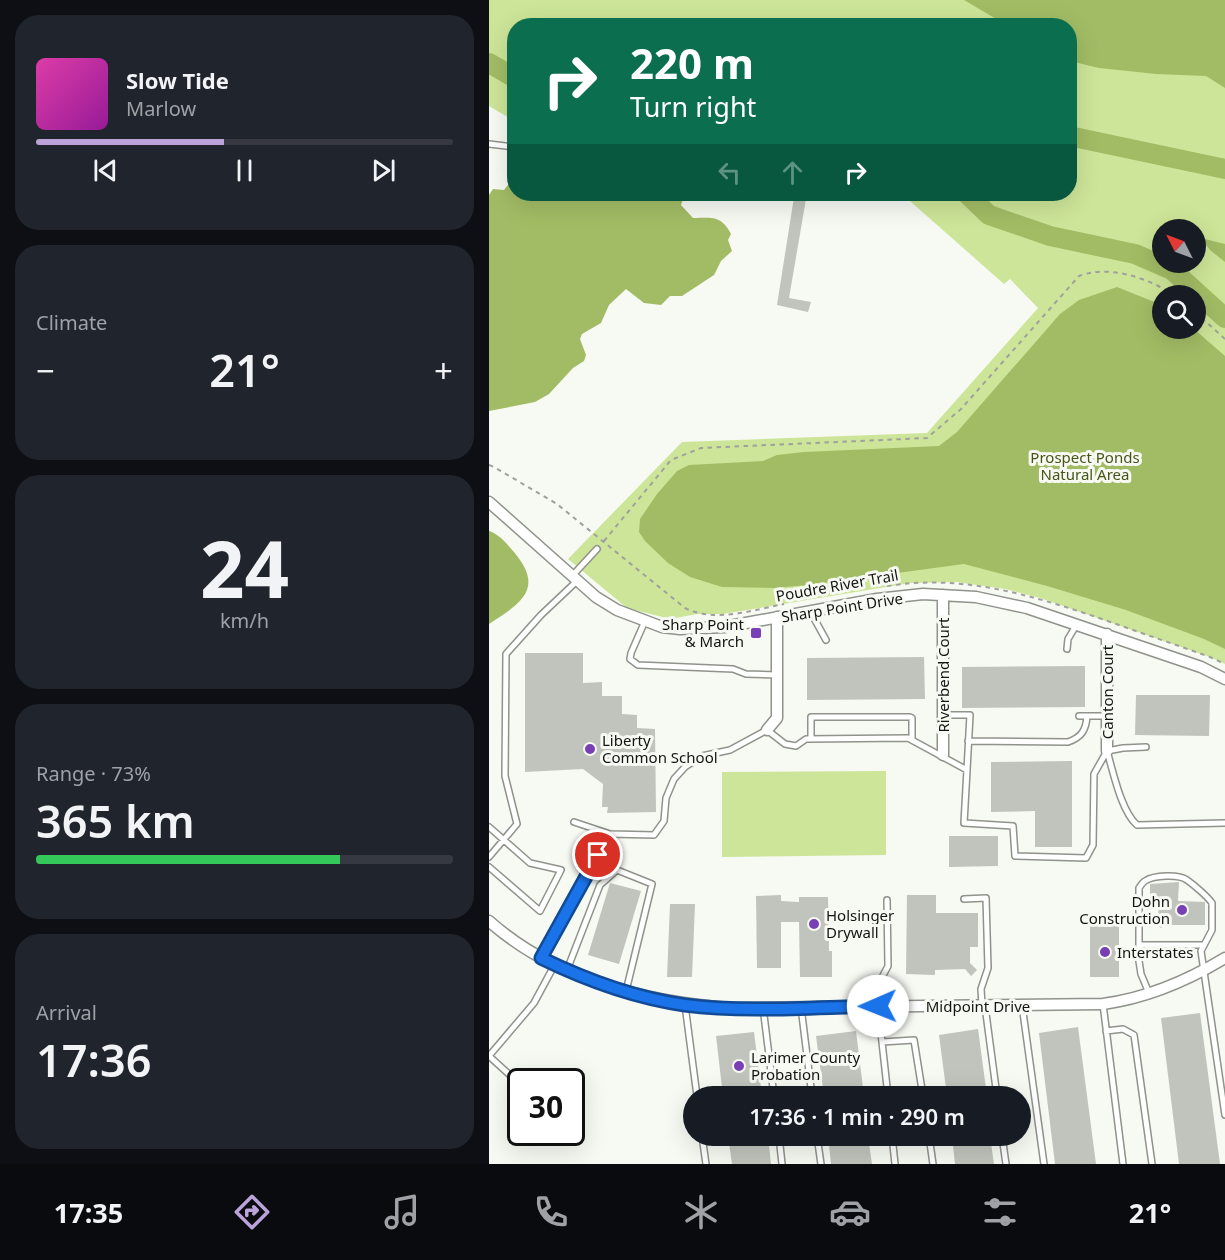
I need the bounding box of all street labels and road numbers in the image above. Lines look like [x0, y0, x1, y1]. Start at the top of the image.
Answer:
street label: Poudre River Trail [774, 564, 900, 606]
street label: Sharp Point Drive [780, 588, 904, 626]
street label: Riverbend Court [933, 617, 953, 733]
street label: Canton Court [1097, 644, 1117, 739]
street label: Midpoint Drive [926, 996, 1030, 1016]

